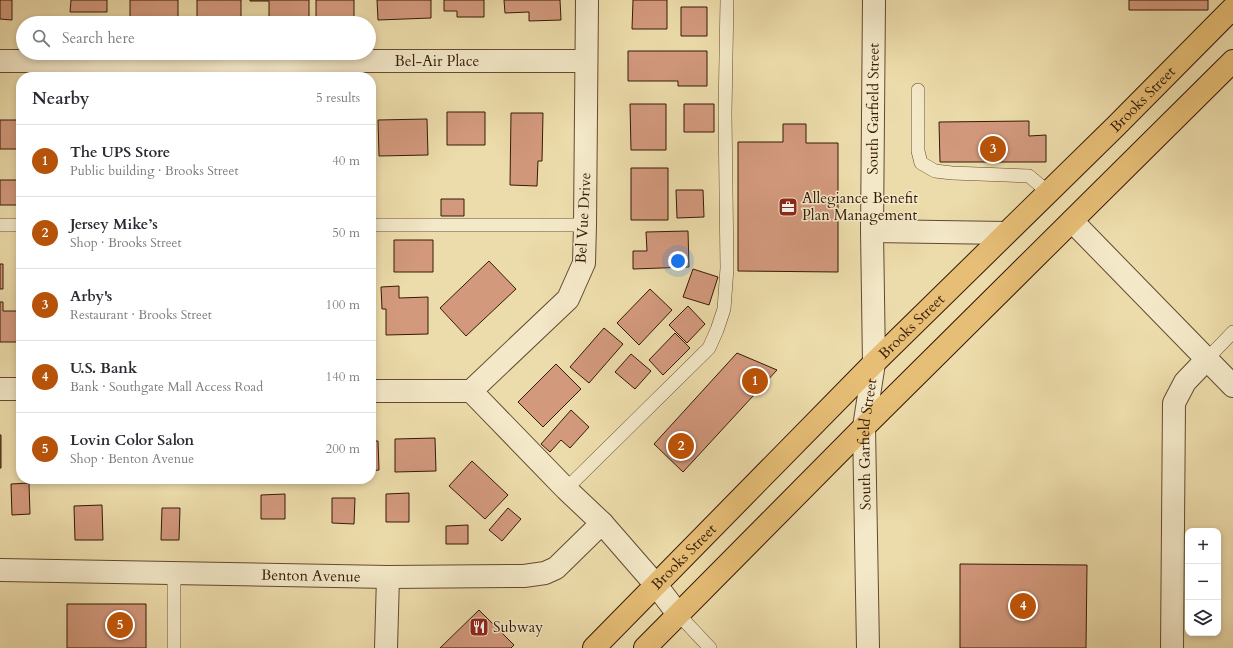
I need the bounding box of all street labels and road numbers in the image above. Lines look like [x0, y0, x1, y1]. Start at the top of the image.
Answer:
street label: South Garfield Street [862, 43, 884, 175]
street label: Bel-Air Place [395, 51, 480, 71]
street label: Brooks Street [1106, 62, 1180, 136]
street label: Bel Vue Drive [571, 172, 595, 264]
street label: Brooks Street [874, 289, 949, 363]
street label: South Garfield Street [854, 377, 881, 510]
street label: Brooks Street [647, 519, 721, 594]
street label: Benton Avenue [261, 565, 361, 587]

